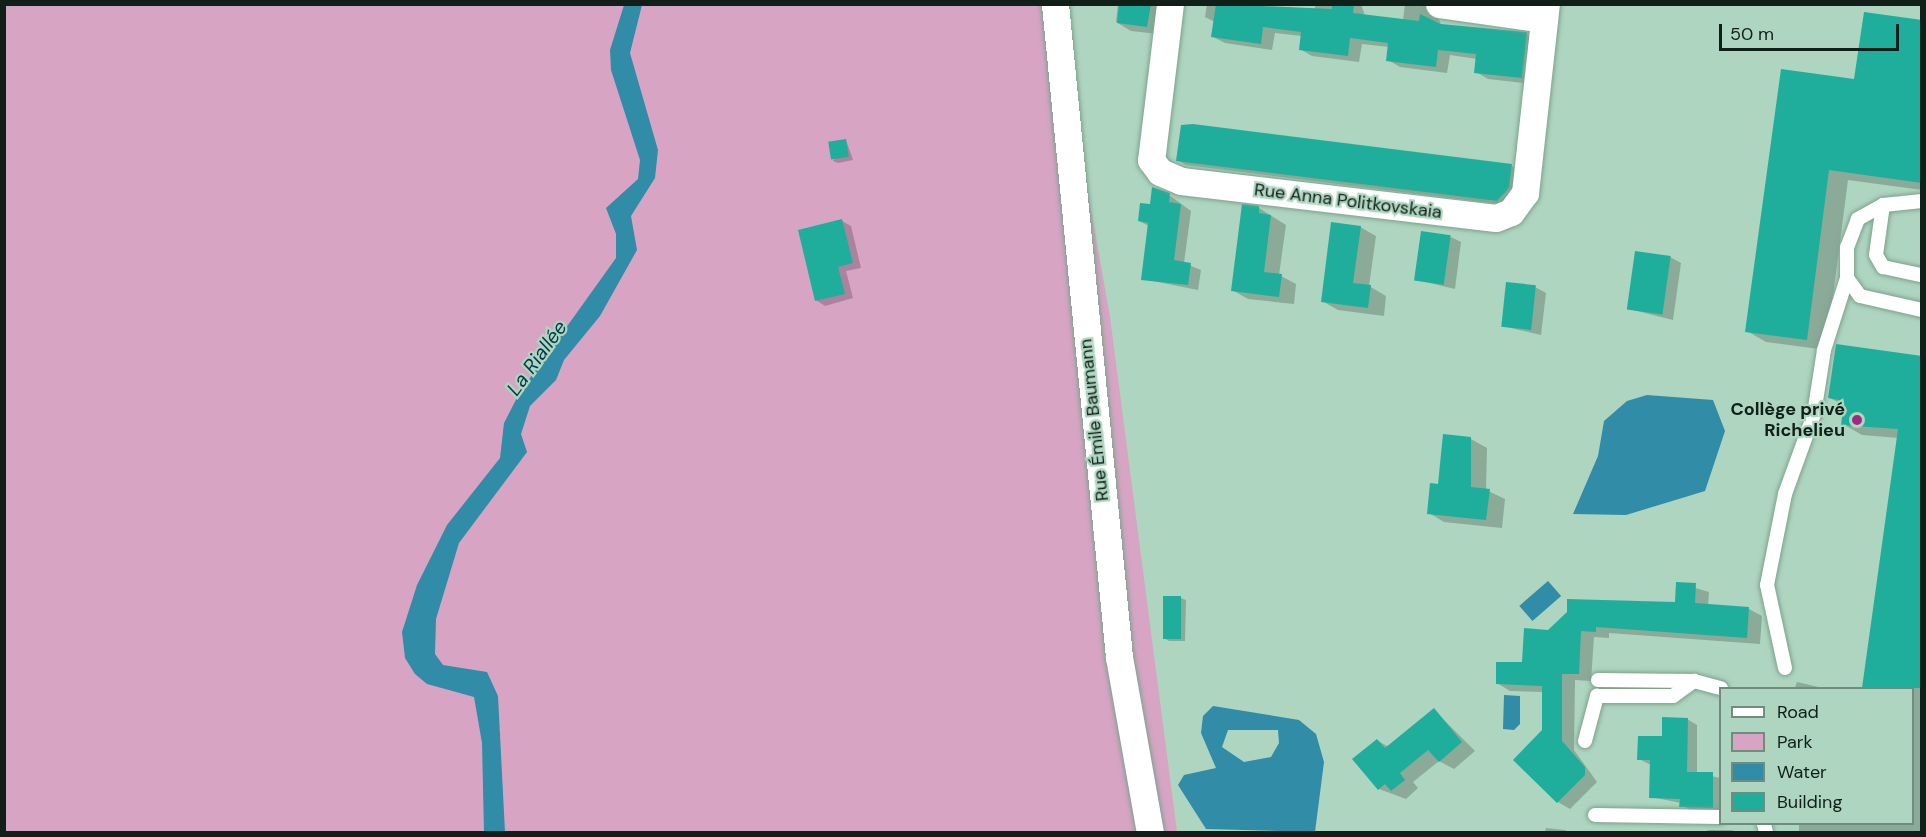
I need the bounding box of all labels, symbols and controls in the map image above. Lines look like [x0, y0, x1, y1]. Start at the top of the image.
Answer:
scale bar [1722, 12, 1902, 50]
text: 50 m [1730, 22, 1774, 46]
street label: Rue Anna Politkovskaia [1253, 179, 1443, 223]
water label: La Riallée [502, 316, 572, 400]
street label: Rue Émile Baumann [1075, 338, 1113, 502]
place label: Collège privé Richelieu [1730, 399, 1845, 442]
marker: Collège privé Richelieu [1850, 413, 1864, 427]
legend [1719, 687, 1914, 825]
text: Road [1777, 700, 1819, 724]
text: Park [1777, 730, 1813, 754]
text: Water [1777, 760, 1827, 784]
text: Building [1777, 790, 1842, 814]

